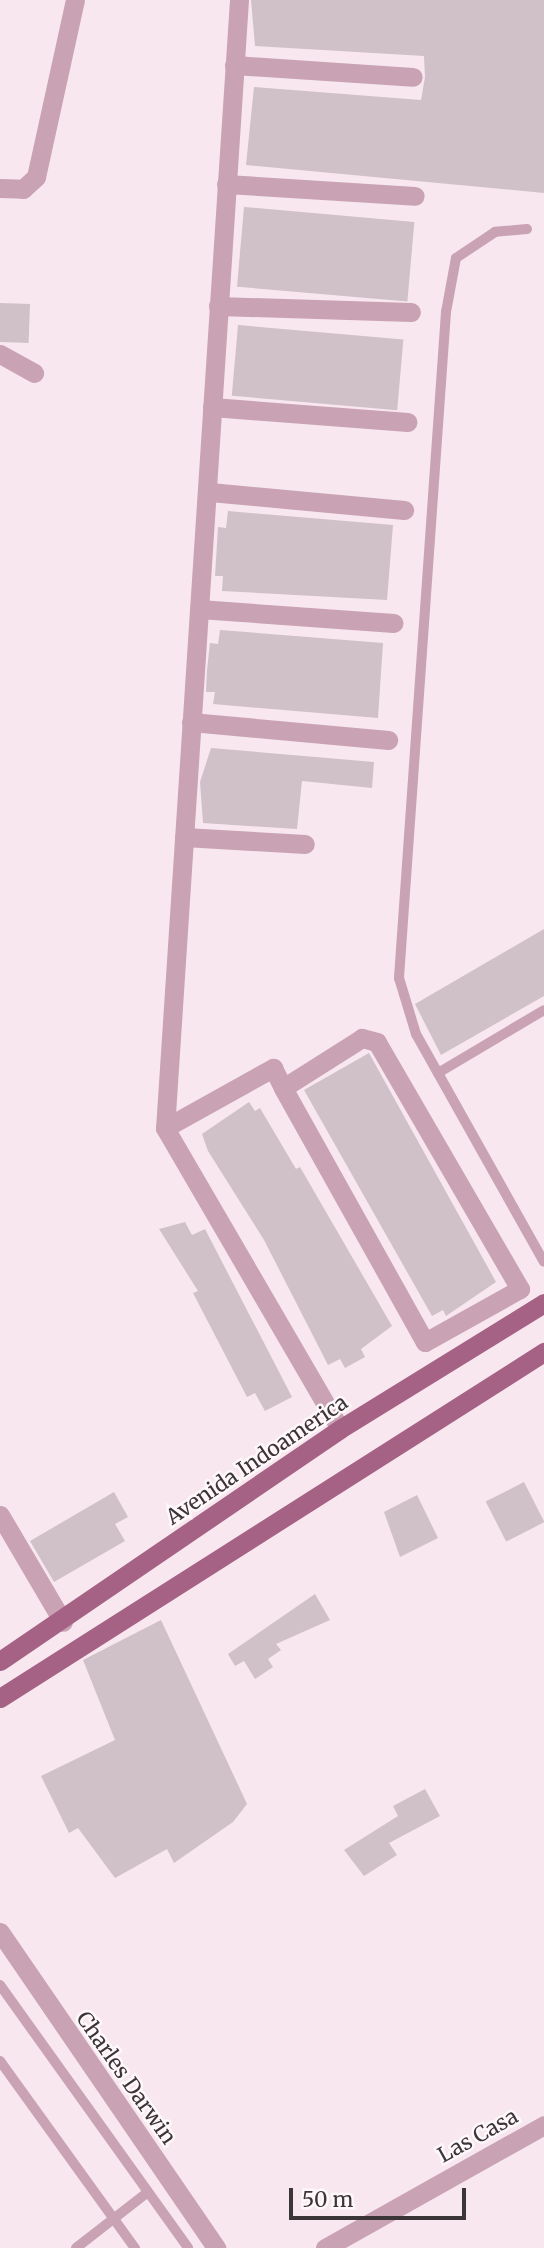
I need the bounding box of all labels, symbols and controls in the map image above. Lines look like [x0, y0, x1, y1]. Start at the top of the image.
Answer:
street label: Avenida Indoamerica [161, 1390, 353, 1530]
street label: Charles Darwin [71, 2007, 181, 2149]
street label: Las Casa [434, 2104, 522, 2168]
scale bar [292, 2174, 469, 2218]
text: 50 m [302, 2186, 353, 2213]

